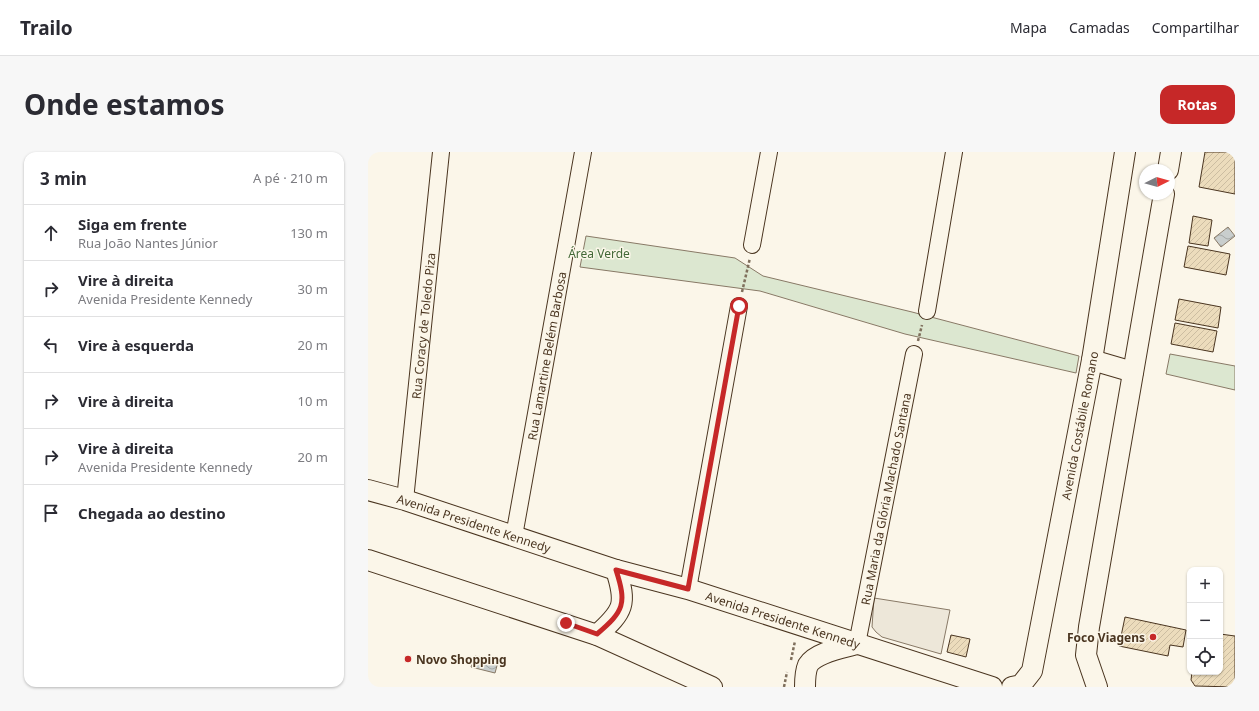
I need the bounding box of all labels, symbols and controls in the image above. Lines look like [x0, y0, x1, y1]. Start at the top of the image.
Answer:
text: Trailo [20, 15, 73, 41]
text: Mapa [1010, 18, 1047, 37]
text: Camadas [1069, 18, 1130, 37]
text: Compartilhar [1152, 18, 1239, 37]
text: Onde estamos [24, 85, 225, 123]
button: Rotas [1160, 85, 1235, 124]
north arrow [1139, 164, 1175, 200]
text: 3 min [40, 167, 87, 190]
text: A pé · 210 m [253, 169, 328, 187]
text: Siga em frente [78, 214, 187, 234]
icon: ahead [40, 222, 62, 244]
text: 130 m [290, 224, 328, 242]
text: Rua João Nantes Júnior [78, 234, 218, 252]
park label: Área Verde [568, 245, 630, 262]
street label: Rua Coracy de Toledo Piza [407, 252, 439, 400]
text: Vire à direita [78, 270, 174, 290]
street label: Rua Lamartine Belém Barbosa [523, 270, 570, 442]
icon: right [40, 278, 62, 300]
text: 30 m [298, 280, 328, 298]
text: Avenida Presidente Kennedy [78, 290, 252, 308]
route start [730, 297, 748, 315]
icon: left [40, 334, 62, 356]
text: Vire à esquerda [78, 335, 194, 355]
text: 20 m [298, 336, 328, 354]
street label: Avenida Costábile Romano [1057, 350, 1102, 501]
icon: right [40, 390, 62, 412]
text: Vire à direita [78, 391, 174, 411]
street label: Rua Maria da Glória Machado Santana [856, 391, 915, 606]
text: 10 m [298, 392, 328, 410]
text: Vire à direita [78, 438, 174, 458]
icon: right [40, 446, 62, 468]
text: 20 m [298, 448, 328, 466]
text: Avenida Presidente Kennedy [78, 458, 252, 476]
street label: Avenida Presidente Kennedy [395, 490, 554, 557]
icon: arrive [40, 502, 62, 524]
text: Chegada ao destino [78, 503, 226, 523]
map controls [1187, 567, 1223, 675]
button: + [1187, 567, 1223, 603]
street label: Avenida Presidente Kennedy [704, 587, 863, 653]
button: − [1187, 603, 1223, 639]
route end [557, 614, 575, 632]
place label: Foco Viagens [1067, 629, 1145, 646]
marker: Foco Viagens [1148, 632, 1158, 642]
button: locate [1187, 639, 1223, 675]
place label: Novo Shopping [416, 651, 507, 668]
marker: Novo Shopping [403, 654, 413, 664]

